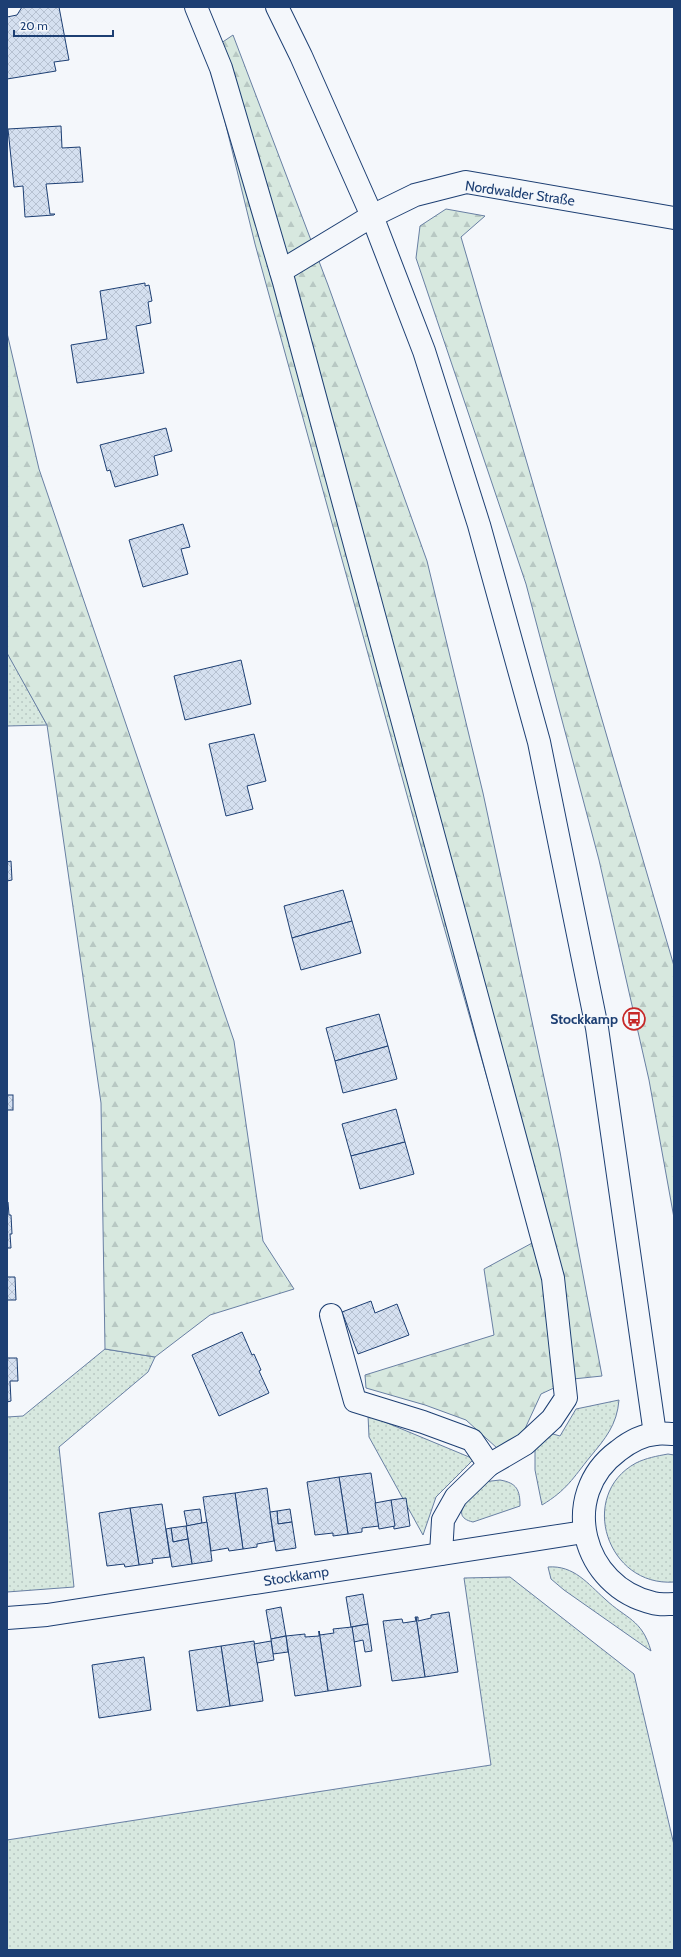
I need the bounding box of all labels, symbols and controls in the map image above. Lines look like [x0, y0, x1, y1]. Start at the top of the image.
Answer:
scale bar [14, 12, 113, 38]
text: 20 m [20, 18, 48, 33]
street label: Nordwalder Straße [464, 176, 576, 210]
bus stop icon: Stockkamp [621, 1006, 647, 1032]
place label: Stockkamp [550, 1010, 618, 1028]
street label: Stockkamp [262, 1562, 330, 1590]

